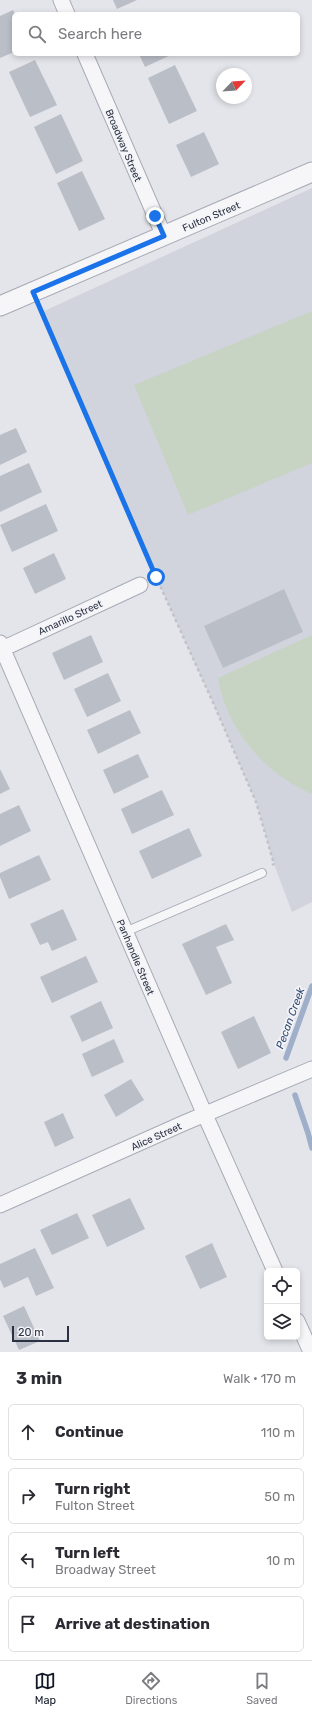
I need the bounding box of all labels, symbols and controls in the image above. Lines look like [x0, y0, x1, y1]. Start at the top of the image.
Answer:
search box [12, 12, 300, 56]
icon: search [26, 23, 48, 45]
text: Search here [58, 25, 142, 43]
north arrow [216, 68, 252, 104]
street label: Broadway Street [102, 107, 144, 183]
street label: Fulton Street [181, 199, 242, 234]
route end [146, 207, 164, 225]
route start [147, 568, 165, 586]
street label: Amarillo Street [36, 598, 104, 638]
street label: Panhandle Street [114, 918, 156, 997]
water label: Pecan Creek [273, 985, 308, 1051]
street label: Alice Street [129, 1120, 184, 1153]
map controls [264, 1268, 300, 1340]
button: locate [264, 1268, 300, 1304]
button: layers [264, 1304, 300, 1340]
scale bar [12, 1324, 69, 1343]
text: 20 m [18, 1326, 44, 1339]
text: 3 min [16, 1368, 62, 1388]
text: Walk · 170 m [223, 1371, 296, 1386]
icon: ahead [17, 1421, 39, 1443]
text: Continue [55, 1423, 124, 1441]
text: 110 m [261, 1425, 295, 1440]
text: Turn right [55, 1480, 130, 1498]
icon: right [17, 1485, 39, 1507]
text: 50 m [264, 1489, 295, 1504]
text: Fulton Street [55, 1498, 135, 1513]
text: Turn left [55, 1544, 120, 1562]
icon: left [17, 1549, 39, 1571]
text: 10 m [266, 1553, 295, 1568]
text: Broadway Street [55, 1562, 156, 1577]
icon: arrive [17, 1613, 39, 1635]
text: Arrive at destination [55, 1615, 210, 1633]
tab: Map [34, 1670, 56, 1707]
tab: Directions [125, 1670, 177, 1707]
tab: Saved [246, 1670, 278, 1707]

